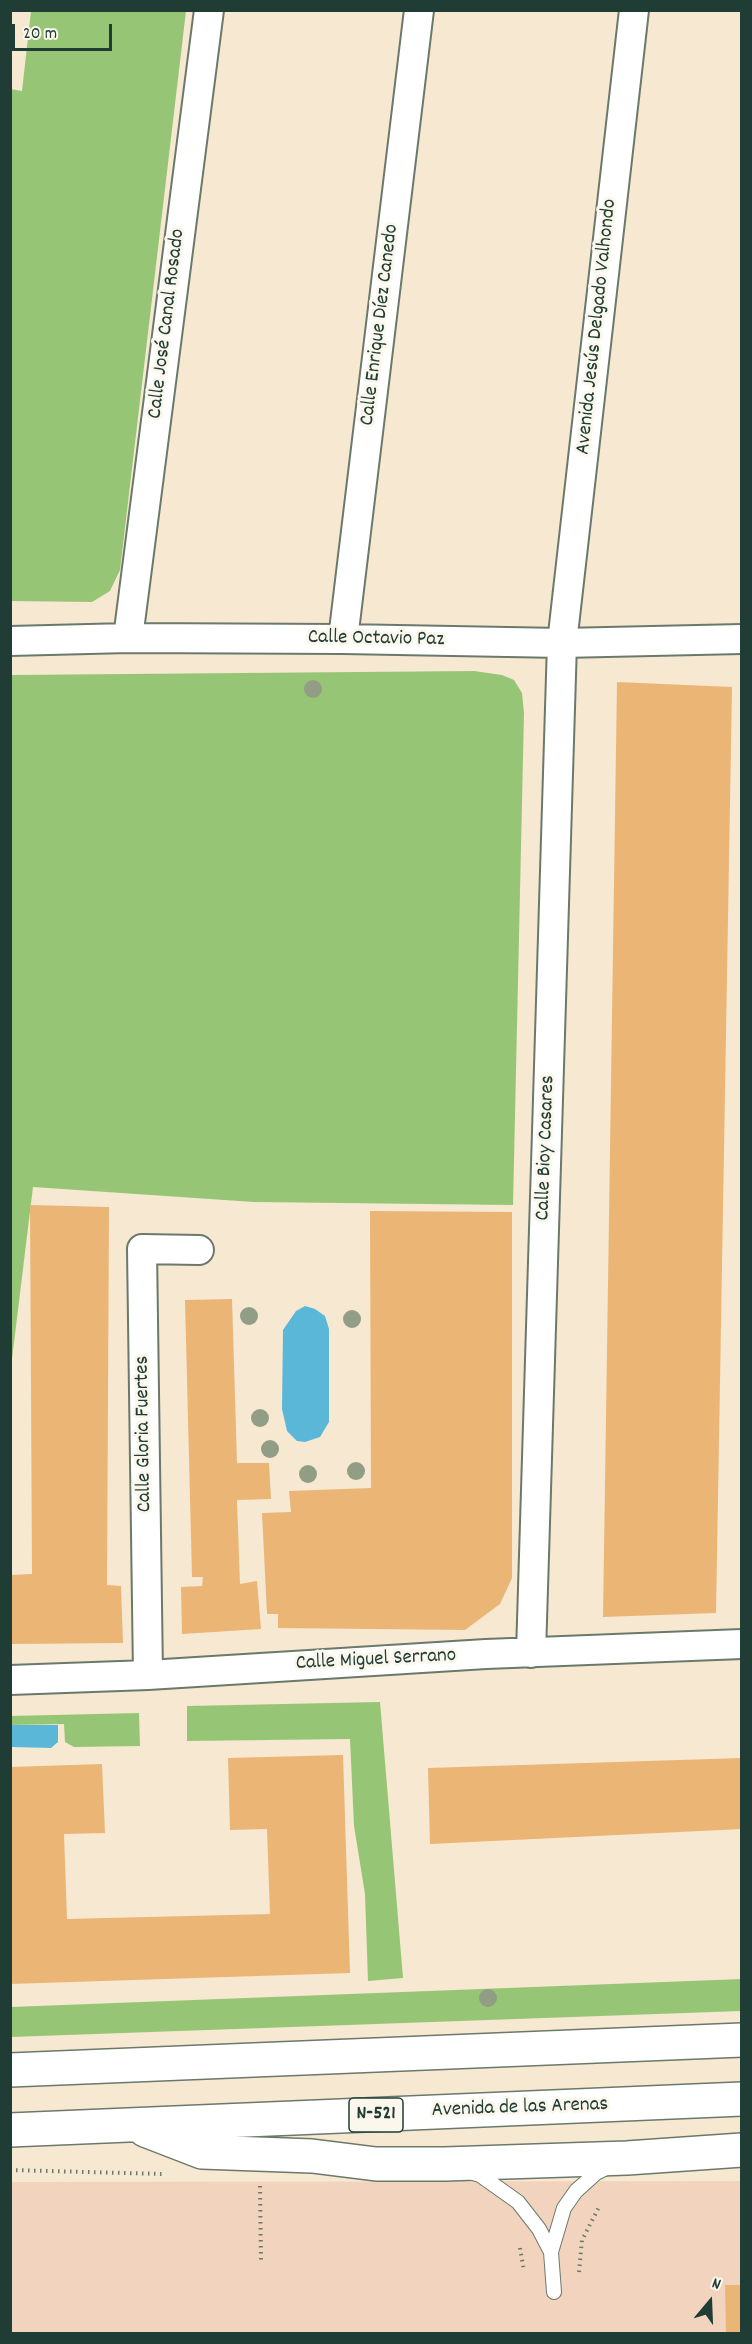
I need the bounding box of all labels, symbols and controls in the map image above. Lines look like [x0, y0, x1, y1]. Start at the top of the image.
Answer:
scale bar [15, 12, 116, 50]
text: 20 m [23, 22, 57, 47]
street label: Avenida Jesús Delgado Valhondo [572, 198, 624, 456]
street label: Calle Enrique Díez Canedo [356, 223, 406, 427]
street label: Calle José Canal Rosado [144, 228, 192, 420]
street label: Calle Octavio Paz [308, 626, 444, 654]
street label: Calle Bioy Casares [532, 1075, 562, 1221]
street label: Calle Gloria Fuertes [131, 1355, 159, 1513]
street label: Calle Miguel Serrano [295, 1644, 457, 1678]
street label: Avenida de las Arenas [431, 2093, 609, 2125]
road number: N-521 [349, 2098, 403, 2132]
north arrow [680, 2272, 740, 2332]
text: N [709, 2272, 724, 2297]

